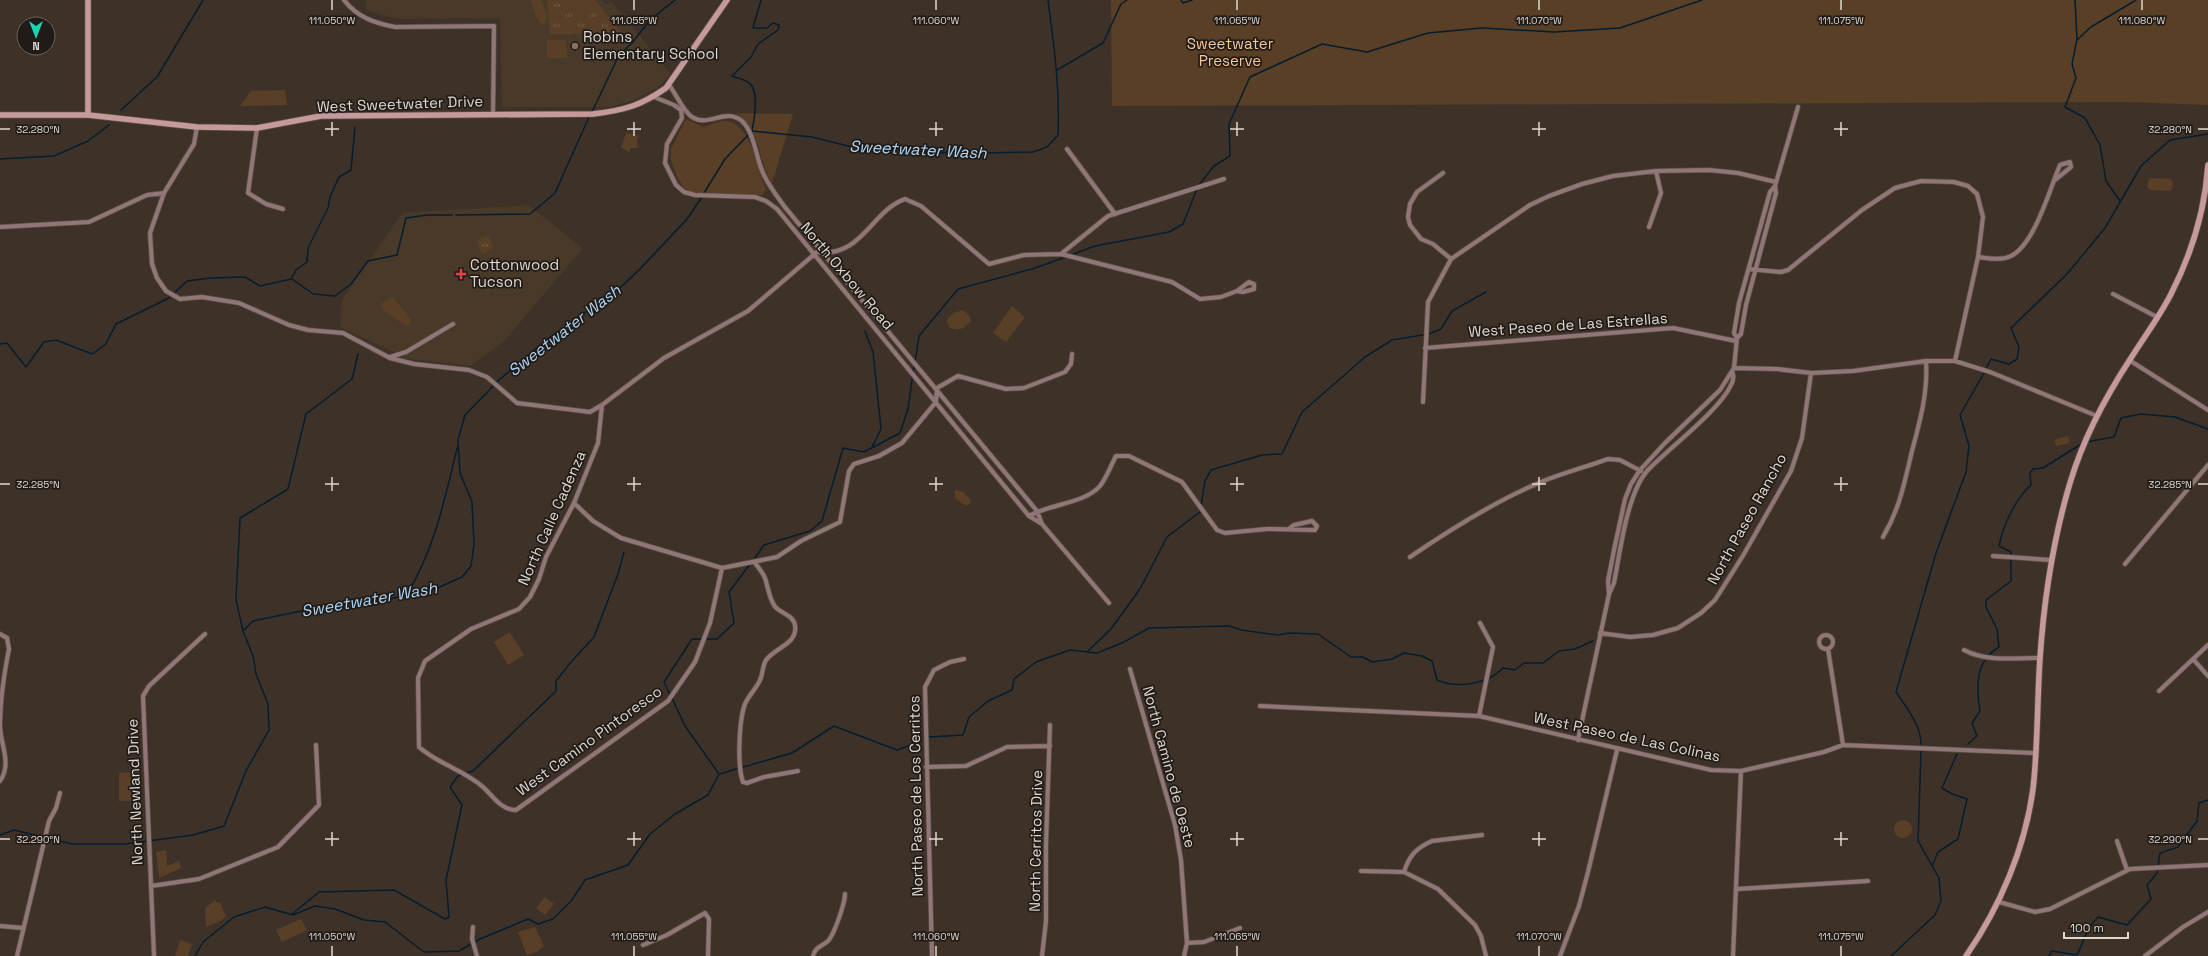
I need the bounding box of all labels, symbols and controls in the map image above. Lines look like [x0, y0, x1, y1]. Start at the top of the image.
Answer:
text: 111.050°W [309, 14, 355, 27]
text: 111.055°W [611, 14, 657, 27]
text: 111.060°W [913, 14, 959, 27]
text: 111.065°W [1214, 14, 1260, 27]
text: 111.070°W [1516, 14, 1562, 27]
text: 111.075°W [1818, 14, 1864, 27]
text: 111.080°W [2119, 14, 2166, 27]
north arrow [16, 16, 56, 56]
place label: Robins Elementary School [583, 27, 719, 63]
park label: Sweetwater Preserve [1187, 34, 1274, 70]
text: N [32, 39, 40, 53]
marker: Robins Elementary School [570, 41, 580, 51]
street label: West Sweetwater Drive [316, 91, 484, 116]
text: 32.280°N [16, 123, 60, 136]
text: 32.280°N [2148, 123, 2192, 136]
water label: Sweetwater Wash [849, 135, 988, 164]
street label: North Oxbow Road [797, 218, 898, 334]
place label: Cottonwood Tucson [470, 255, 559, 291]
marker: Cottonwood Tucson [455, 268, 467, 280]
water label: Sweetwater Wash [504, 279, 626, 381]
street label: West Paseo de Las Estrellas [1468, 308, 1668, 341]
street label: North Calle Cadenza [513, 447, 590, 588]
street label: North Paseo Rancho [1703, 450, 1790, 588]
text: 32.285°N [16, 478, 60, 491]
text: 32.285°N [2148, 478, 2192, 491]
water label: Sweetwater Wash [299, 577, 440, 622]
street label: West Camino Pintoresco [512, 681, 665, 800]
street label: North Camino de Oeste [1139, 684, 1200, 850]
street label: North Paseo de Los Cerritos [904, 695, 927, 897]
street label: West Paseo de Las Colinas [1532, 707, 1722, 766]
street label: North Newland Drive [122, 718, 147, 866]
street label: North Cerritos Drive [1025, 770, 1046, 912]
text: 32.290°N [16, 833, 60, 846]
text: 32.290°N [2148, 833, 2192, 846]
scale bar [2064, 914, 2128, 940]
text: 100 m [2070, 920, 2104, 936]
text: 111.050°W [309, 930, 355, 943]
text: 111.055°W [611, 930, 657, 943]
text: 111.060°W [913, 930, 959, 943]
text: 111.065°W [1214, 930, 1260, 943]
text: 111.070°W [1516, 930, 1562, 943]
text: 111.075°W [1818, 930, 1864, 943]

